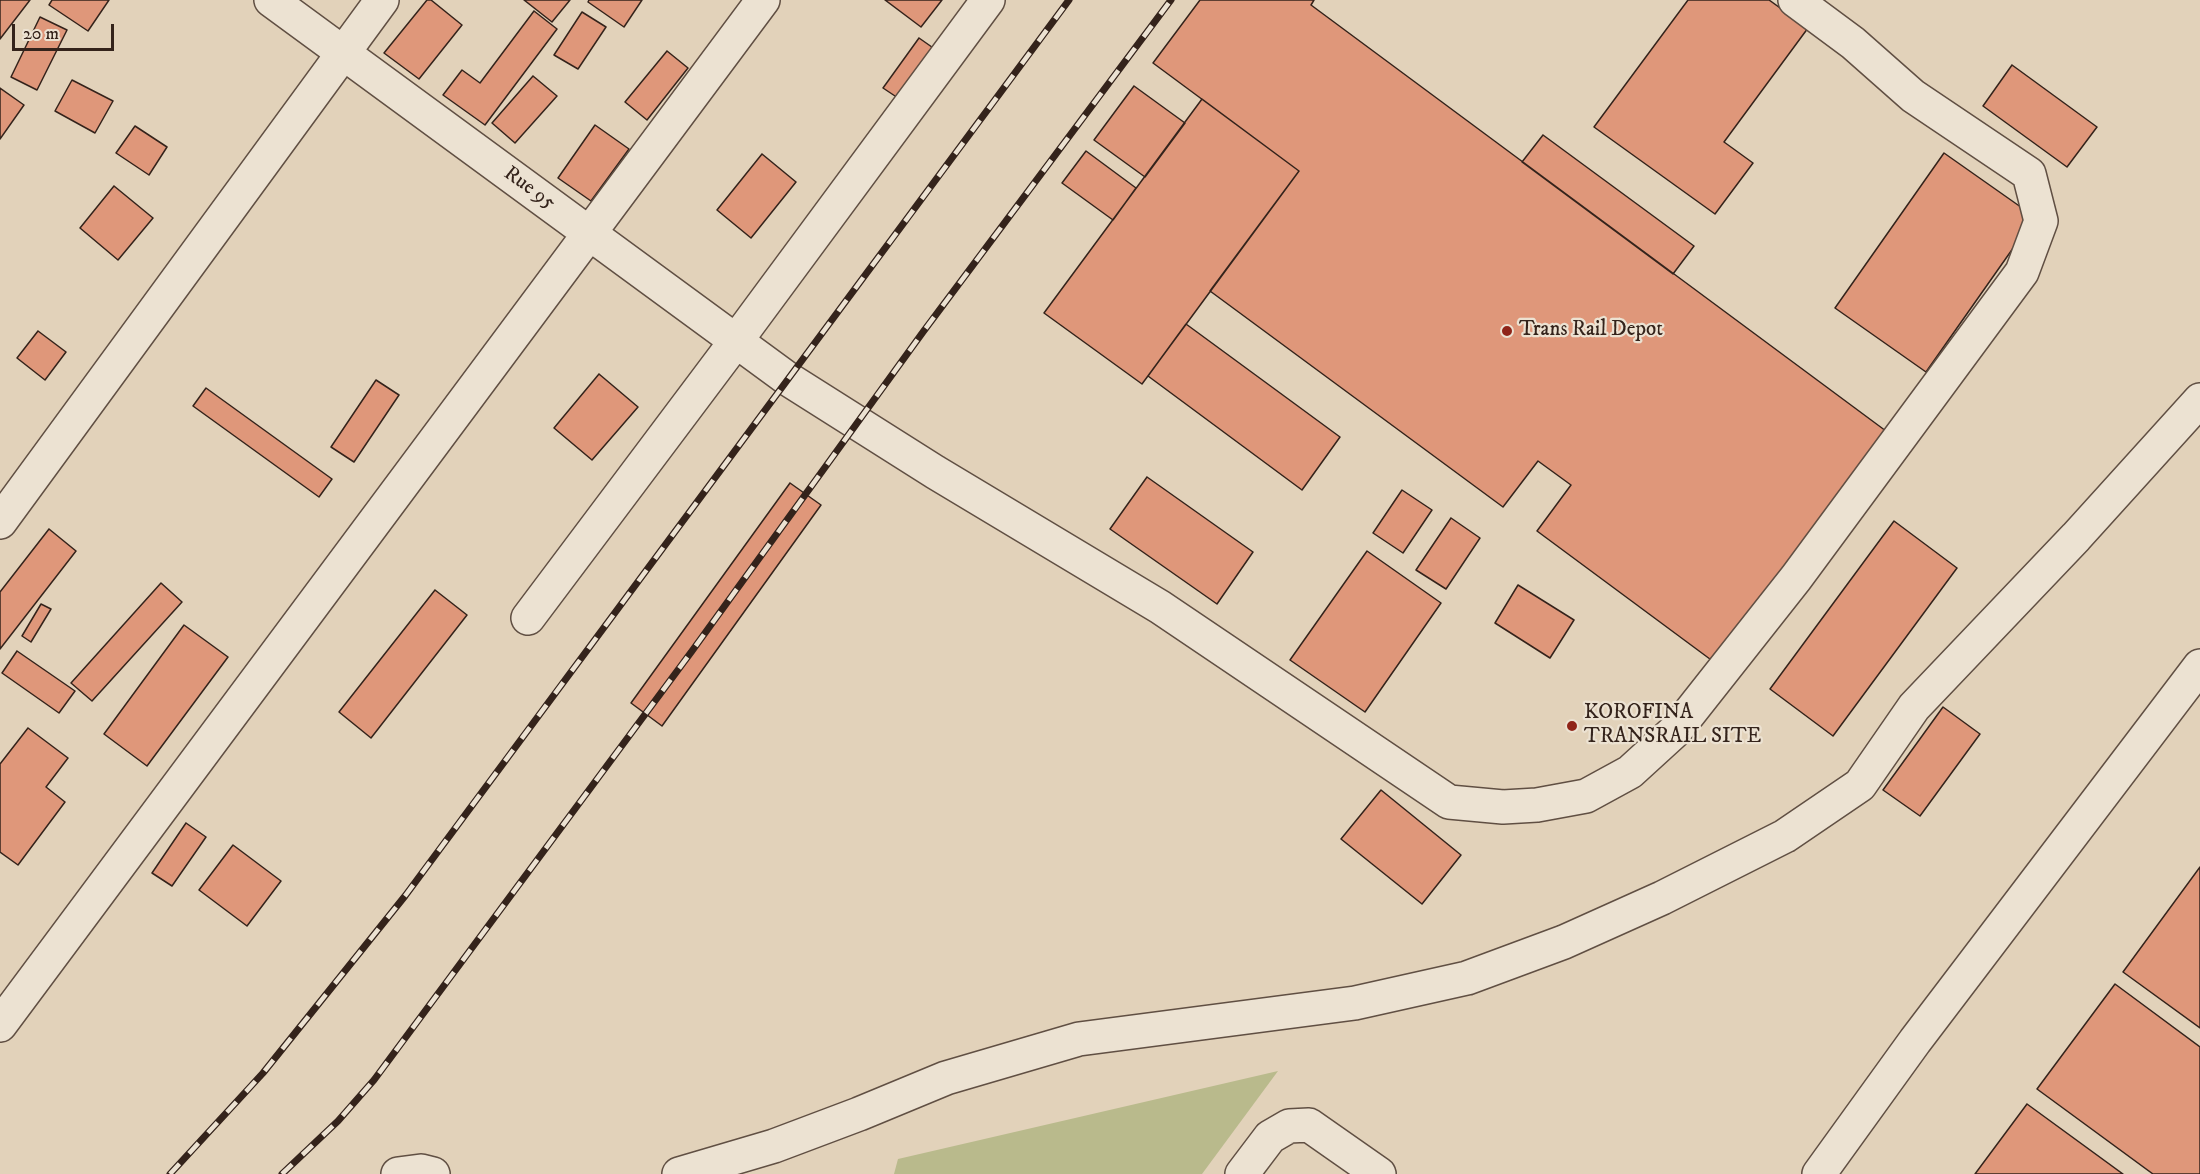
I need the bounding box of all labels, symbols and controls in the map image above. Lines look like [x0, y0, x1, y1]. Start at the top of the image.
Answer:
scale bar [15, 12, 117, 50]
text: 20 m [23, 23, 59, 45]
street label: Rue 95 [498, 162, 560, 216]
place label: Trans Rail Depot [1519, 318, 1663, 344]
marker: Trans Rail Depot [1500, 324, 1514, 338]
place label: KOROFINA TRANSRAIL SITE [1584, 701, 1761, 751]
marker: KOROFINA TRANSRAIL SITE [1565, 719, 1579, 733]

